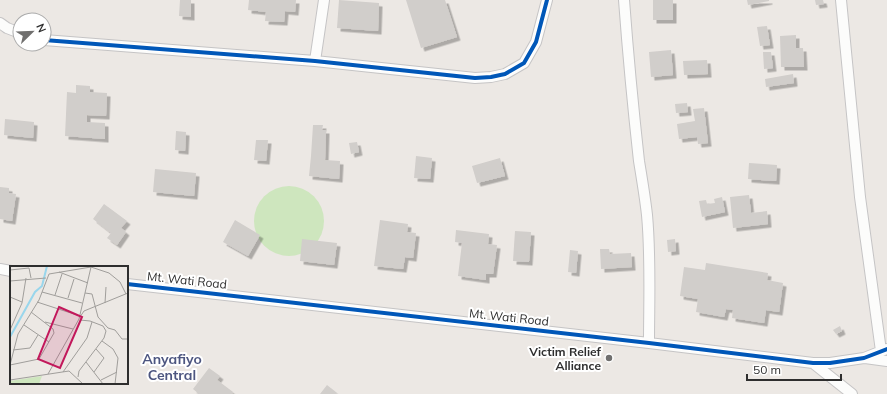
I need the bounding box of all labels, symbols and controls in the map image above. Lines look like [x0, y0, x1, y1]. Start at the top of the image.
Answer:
north arrow [12, 12, 52, 52]
text: N [33, 22, 49, 35]
inset map [10, 266, 128, 384]
street label: Mt. Wati Road [146, 268, 228, 292]
street label: Mt. Wati Road [468, 305, 550, 329]
place label: Victim Relief Alliance [528, 344, 602, 373]
district label: Anyafiyo Central [142, 350, 202, 384]
marker: Victim Relief Alliance [604, 353, 614, 363]
scale bar [747, 356, 841, 382]
text: 50 m [753, 362, 781, 377]

